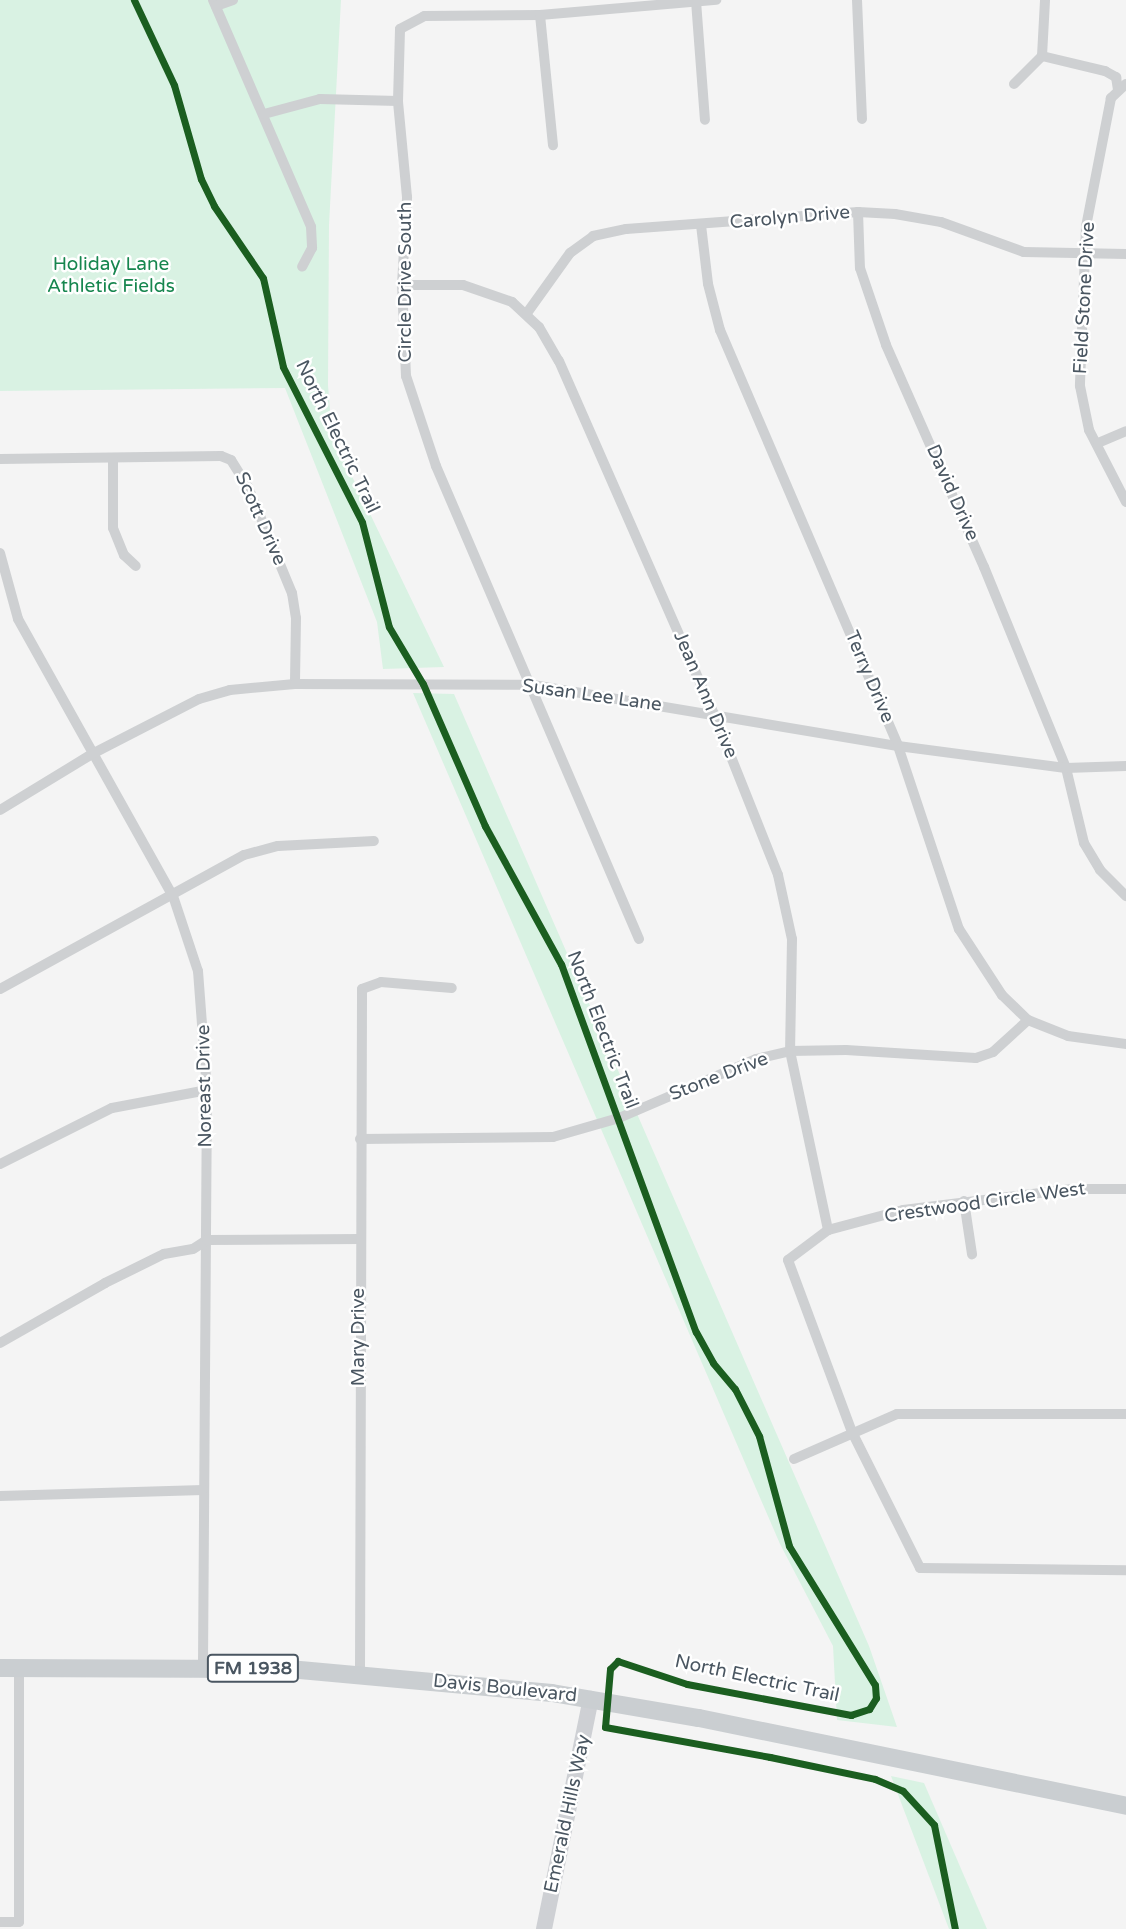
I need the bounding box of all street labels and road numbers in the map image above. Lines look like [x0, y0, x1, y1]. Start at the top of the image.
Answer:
street label: Carolyn Drive [729, 201, 851, 235]
street label: Circle Drive South [395, 202, 417, 362]
street label: Field Stone Drive [1070, 221, 1100, 375]
street label: North Electric Trail [290, 357, 384, 517]
street label: David Drive [921, 441, 983, 545]
street label: Scott Drive [229, 469, 291, 569]
street label: Jean Ann Drive [668, 628, 742, 762]
street label: Terry Drive [839, 628, 899, 726]
street label: Susan Lee Lane [521, 675, 663, 717]
street label: North Electric Trail [561, 948, 643, 1112]
street label: Noreast Drive [193, 1024, 217, 1148]
street label: Stone Drive [666, 1048, 772, 1106]
street label: Crestwood Circle West [883, 1178, 1087, 1228]
street label: Mary Drive [348, 1288, 370, 1386]
street label: North Electric Trail [673, 1650, 841, 1708]
road number: FM 1938 [206, 1653, 300, 1682]
street label: Davis Boulevard [432, 1670, 578, 1708]
street label: Emerald Hills Way [540, 1733, 596, 1895]

